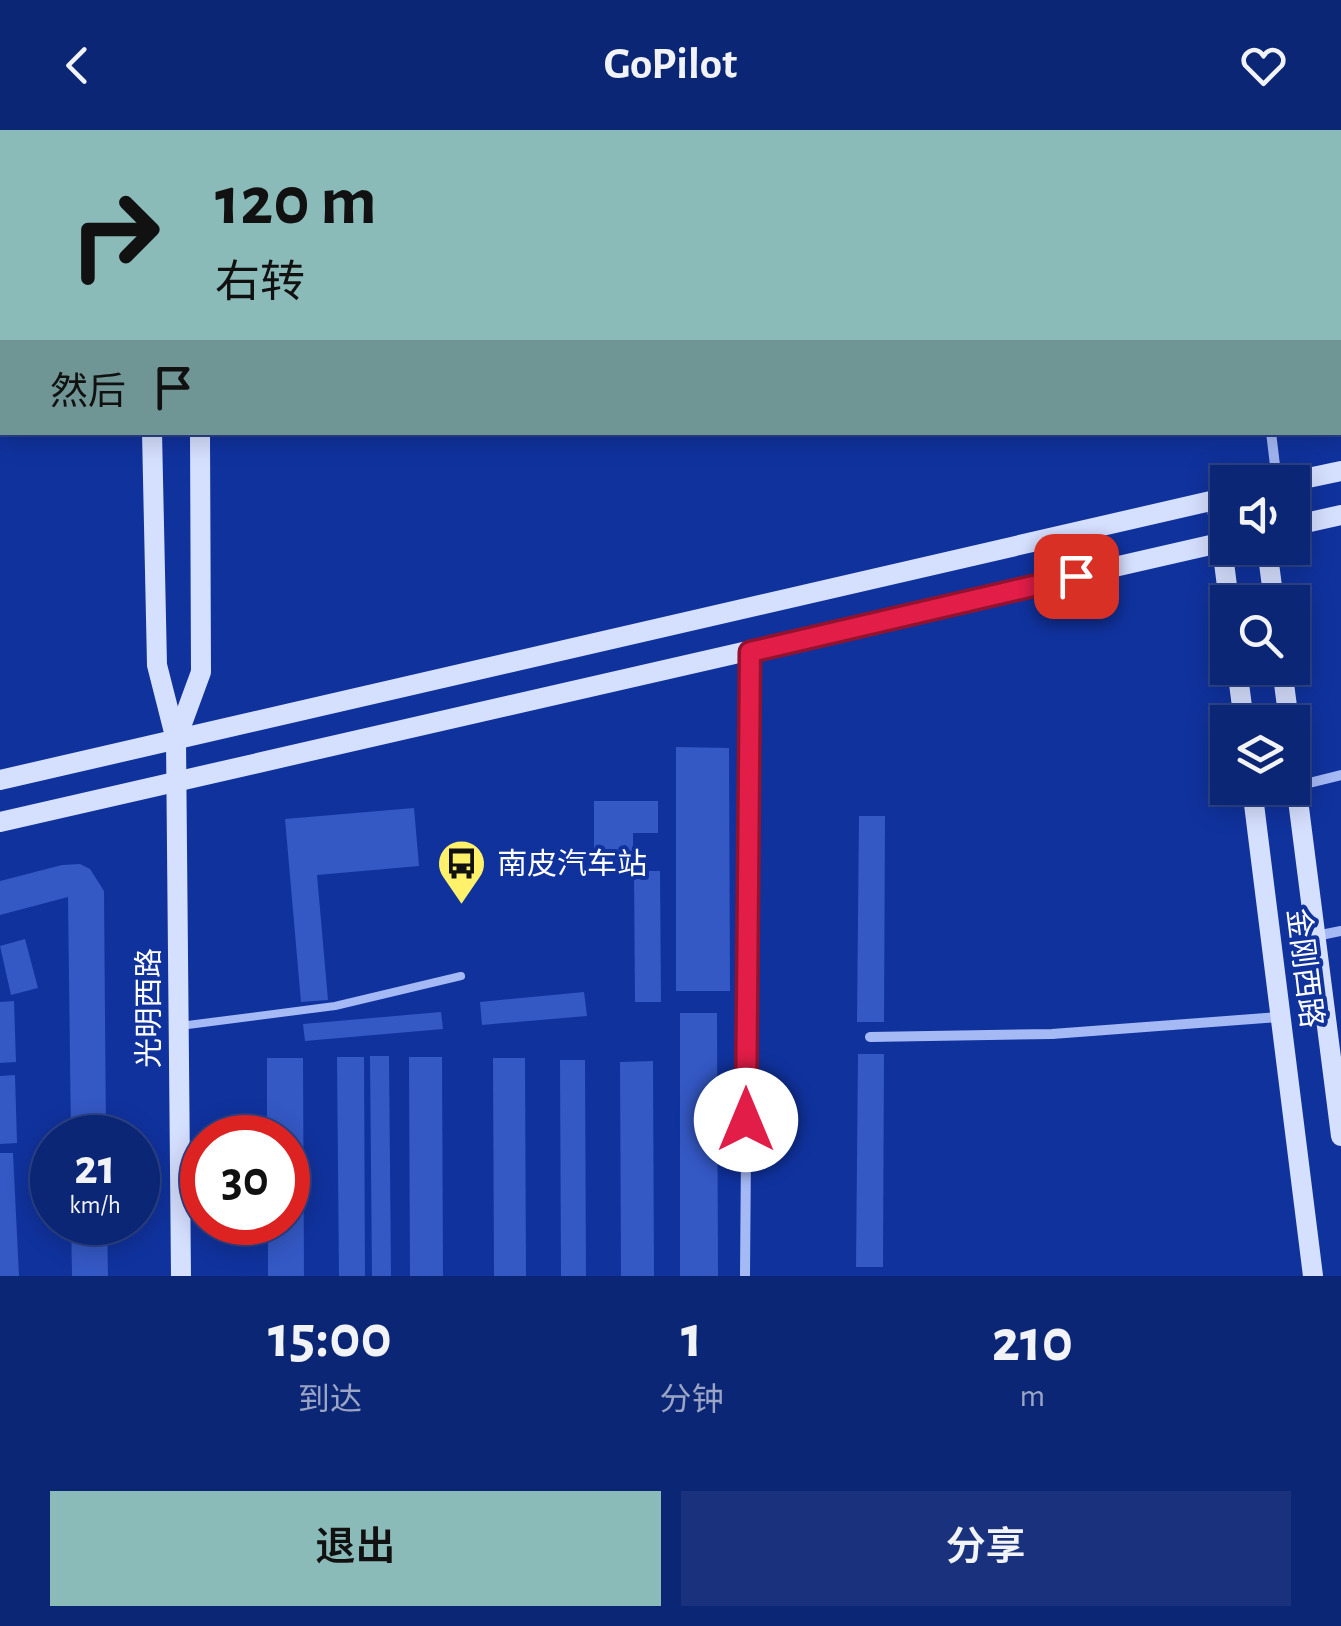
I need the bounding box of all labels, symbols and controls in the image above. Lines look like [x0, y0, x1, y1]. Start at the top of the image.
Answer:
icon: back [50, 38, 105, 93]
icon: heart [1236, 38, 1291, 93]
text: GoPilot [604, 42, 737, 87]
text: 120 m [215, 167, 377, 237]
icon: right [50, 170, 180, 300]
text: 右转 [215, 261, 305, 306]
icon: arrive [146, 360, 201, 415]
text: 然后 [50, 374, 126, 412]
map controls [1210, 465, 1310, 805]
button: sound [1210, 465, 1310, 565]
pin [1034, 534, 1119, 619]
icon: arrive [1049, 549, 1104, 604]
button: search [1210, 585, 1310, 685]
button: layers [1210, 705, 1310, 805]
bus stop icon: 南皮汽车站 [436, 838, 488, 906]
place label: 南皮汽车站 [497, 848, 647, 880]
street label: 金刚西路 [1282, 906, 1328, 1030]
street label: 光明西路 [133, 948, 165, 1068]
position arrow [694, 1068, 798, 1172]
speed limit sign: 30 [180, 1115, 310, 1245]
text: 21 [74, 1143, 116, 1193]
text: km/h [69, 1193, 121, 1218]
text: 15:00 [268, 1308, 392, 1368]
text: 1 [681, 1308, 703, 1368]
text: 210 [992, 1312, 1073, 1372]
text: m [1020, 1380, 1045, 1412]
text: 到达 [298, 1384, 362, 1416]
text: 分钟 [660, 1384, 724, 1416]
button: 退出 [50, 1491, 661, 1606]
button: 分享 [681, 1491, 1291, 1606]

